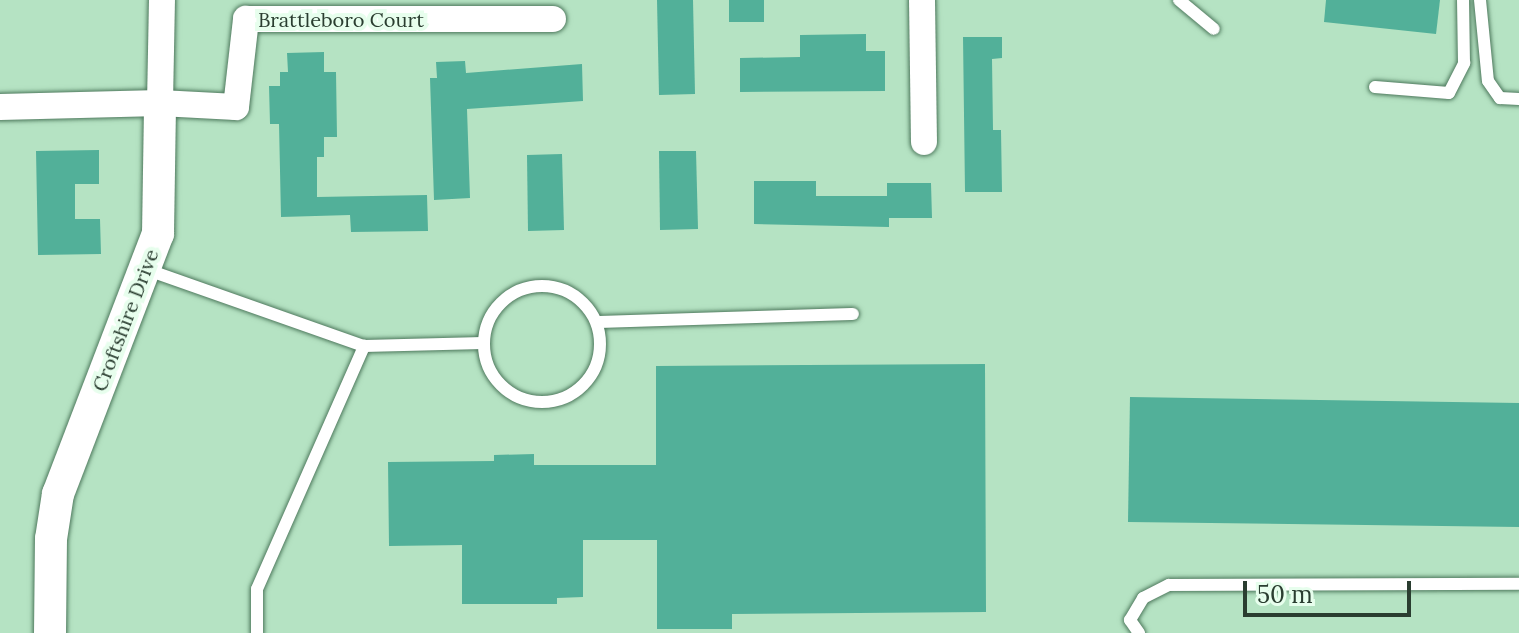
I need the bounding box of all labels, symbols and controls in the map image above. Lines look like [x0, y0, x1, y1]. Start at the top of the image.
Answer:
street label: Brattleboro Court [258, 7, 424, 31]
street label: Croftshire Drive [87, 246, 163, 394]
scale bar [1247, 565, 1415, 615]
text: 50 m [1257, 579, 1313, 610]

